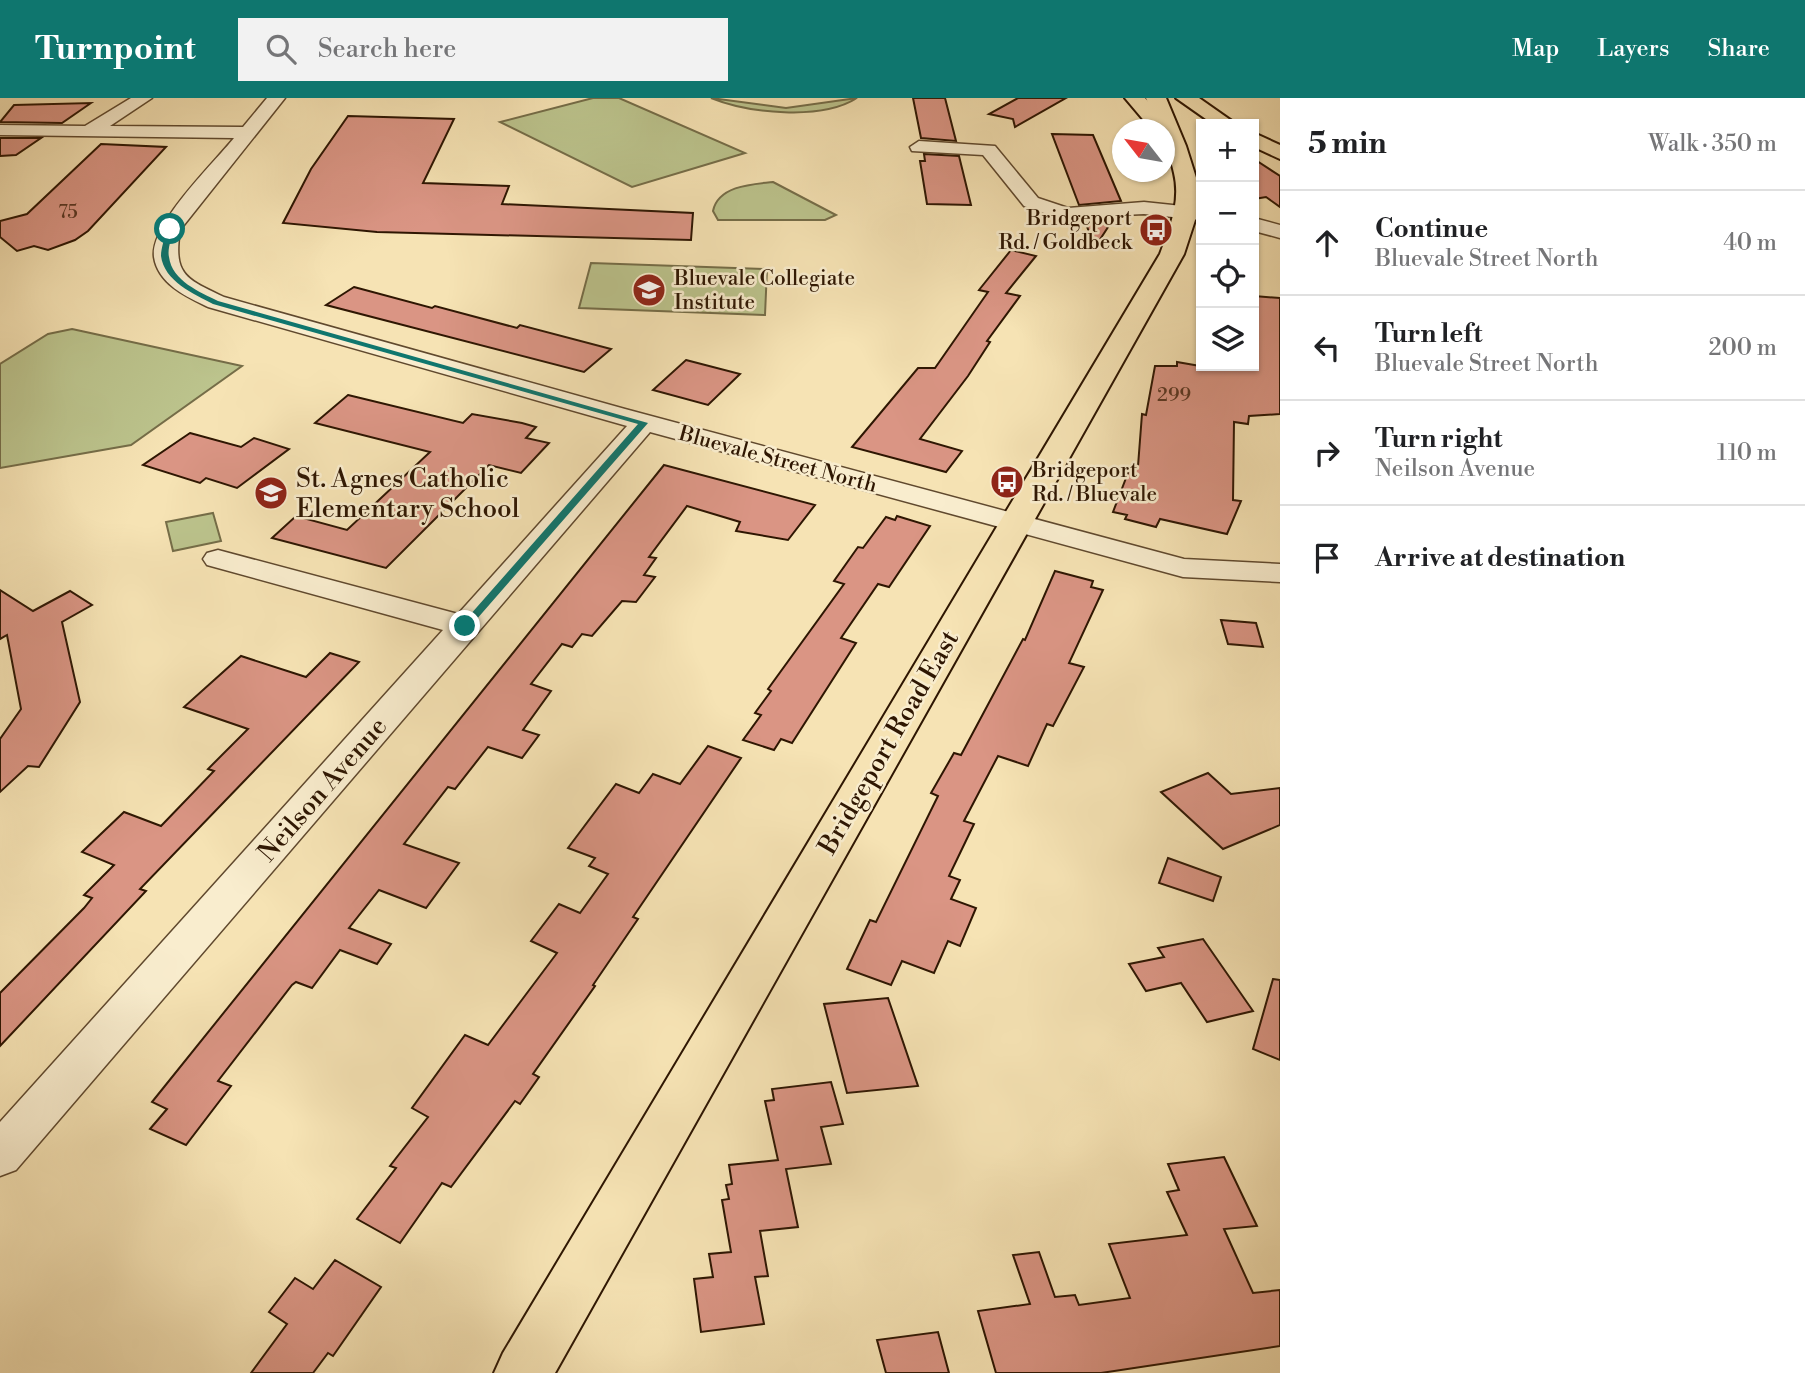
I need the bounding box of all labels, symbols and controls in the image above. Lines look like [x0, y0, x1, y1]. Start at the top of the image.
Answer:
search box [238, 18, 728, 81]
text: Turnpoint [35, 29, 196, 70]
icon: search [262, 30, 300, 68]
text: Search here [318, 33, 456, 65]
text: Map [1512, 34, 1559, 64]
text: Layers [1597, 34, 1669, 64]
text: Share [1707, 34, 1770, 64]
north arrow [1112, 119, 1175, 182]
map controls [1196, 119, 1259, 371]
button: + [1196, 119, 1259, 182]
text: 5 min [1308, 125, 1387, 163]
text: Walk · 350 m [1648, 130, 1777, 158]
button: − [1196, 182, 1259, 245]
house number: 75 [58, 200, 78, 224]
place label: Bridgeport Rd. / Goldbeck [999, 206, 1133, 256]
bus stop icon: Bridgeport Rd. / Goldbeck [1137, 211, 1175, 249]
route start [154, 213, 185, 244]
text: Continue [1375, 213, 1488, 245]
icon: ahead [1308, 224, 1346, 262]
text: 40 m [1723, 229, 1777, 257]
button: locate [1196, 245, 1259, 308]
text: Bluevale Street North [1375, 245, 1598, 273]
place label: Bluevale Collegiate Institute [673, 266, 855, 316]
school or university icon: Bluevale Collegiate Institute [630, 271, 668, 309]
button: layers [1196, 308, 1259, 371]
text: Turn left [1375, 318, 1483, 350]
icon: left [1308, 329, 1346, 367]
text: 200 m [1709, 334, 1777, 362]
text: Bluevale Street North [1375, 350, 1598, 378]
house number: 299 [1157, 383, 1191, 407]
street label: Bluevale Street North [675, 421, 880, 499]
text: Turn right [1375, 423, 1503, 455]
icon: right [1308, 434, 1346, 472]
text: 110 m [1717, 439, 1777, 467]
text: Neilson Avenue [1375, 455, 1535, 483]
place label: Bridgeport Rd. / Bluevale [1031, 458, 1157, 508]
place label: St. Agnes Catholic Elementary School [296, 463, 520, 525]
bus stop icon: Bridgeport Rd. / Bluevale [988, 463, 1026, 501]
school or university icon: St. Agnes Catholic Elementary School [252, 474, 290, 512]
icon: arrive [1308, 539, 1346, 577]
text: Arrive at destination [1375, 542, 1625, 574]
route end [449, 610, 480, 641]
street label: Bridgeport Road East [811, 625, 966, 861]
street label: Neilson Avenue [251, 711, 394, 868]

